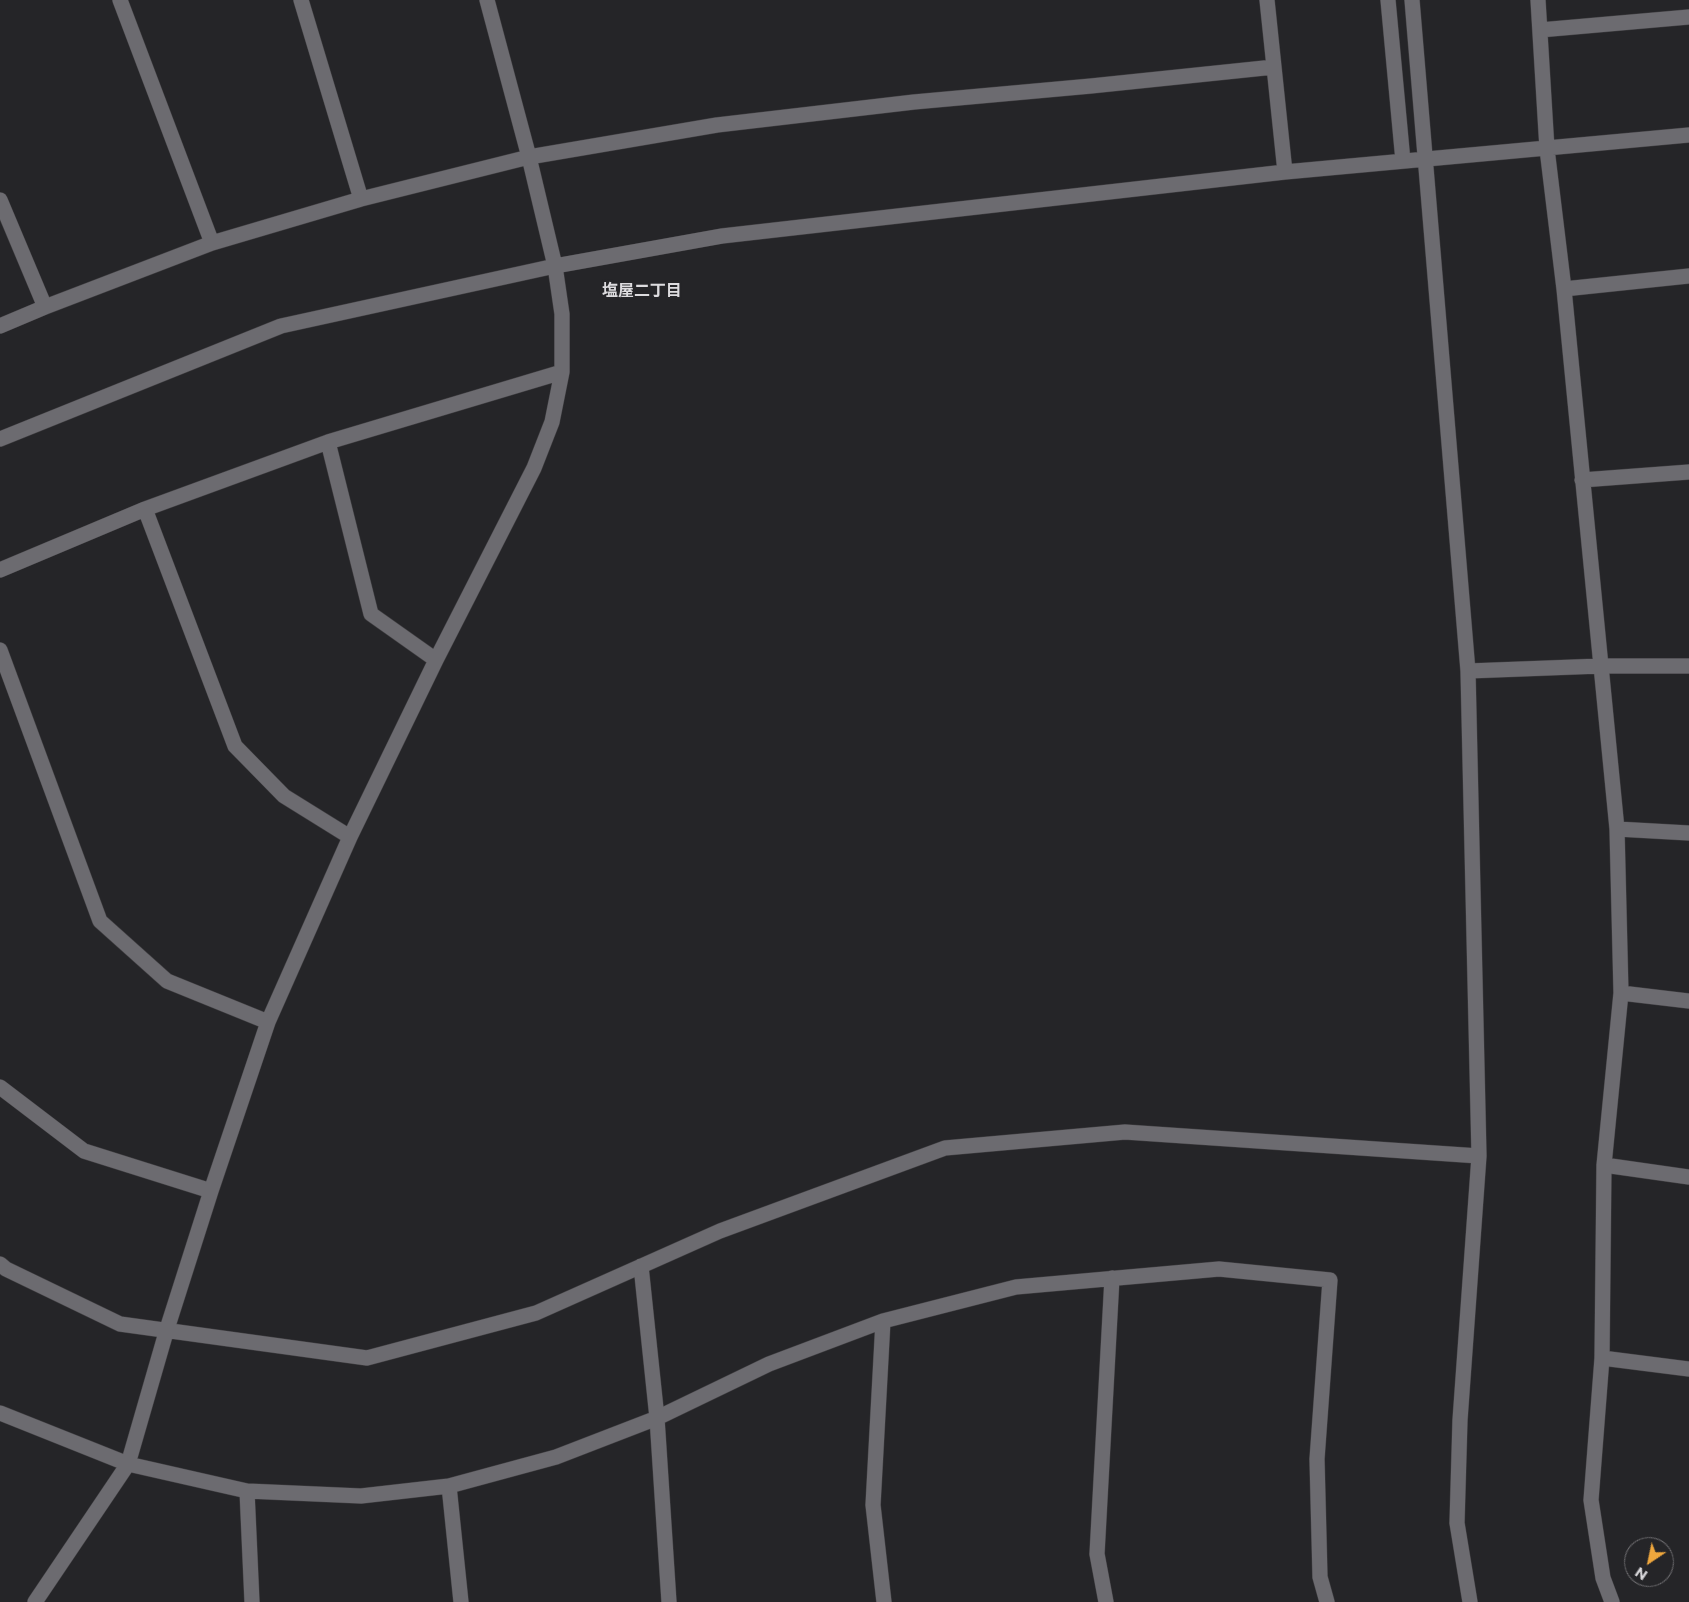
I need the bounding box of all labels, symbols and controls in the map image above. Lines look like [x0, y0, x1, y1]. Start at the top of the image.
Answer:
district label: 塩屋二丁目 [602, 281, 682, 301]
north arrow [1624, 1537, 1674, 1587]
text: N [1631, 1563, 1651, 1584]

